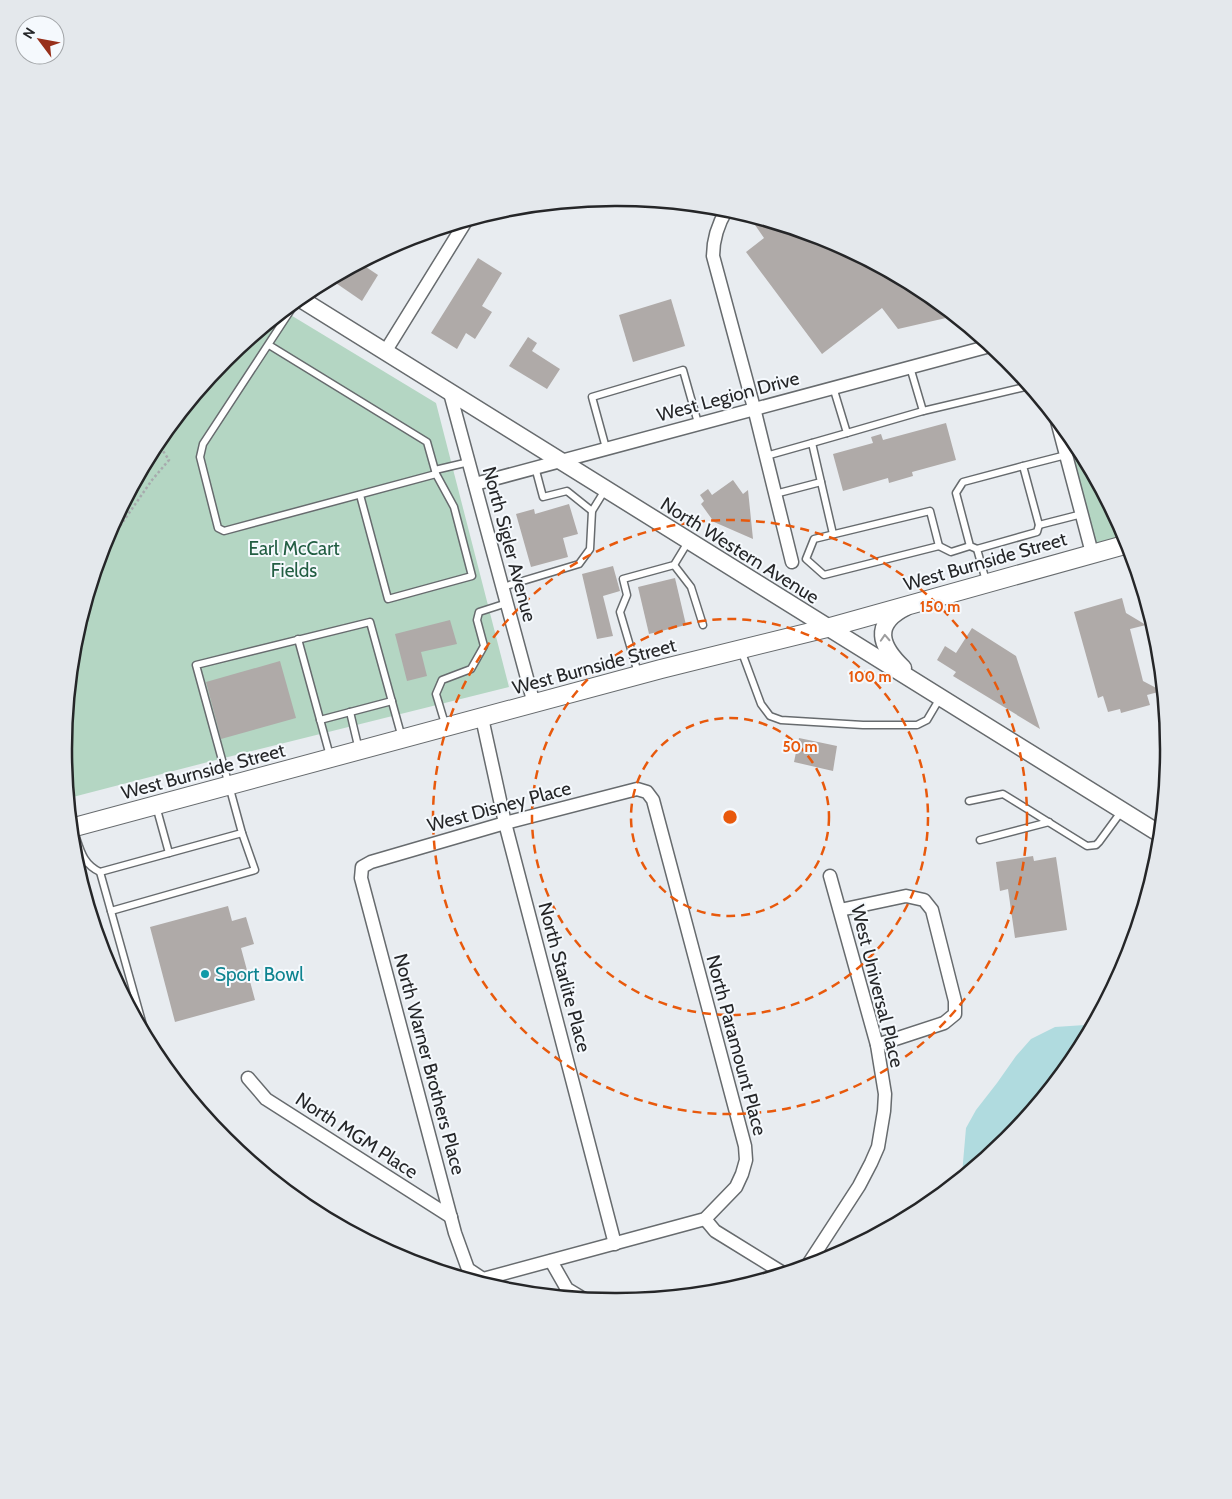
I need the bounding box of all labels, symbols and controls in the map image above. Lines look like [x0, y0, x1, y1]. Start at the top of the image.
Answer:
north arrow [15, 15, 65, 65]
text: N [19, 24, 39, 42]
street label: West Legion Drive [654, 366, 802, 427]
street label: North Sigler Avenue [478, 464, 541, 624]
street label: North Western Avenue [656, 492, 823, 609]
street label: West Burnside Street [901, 527, 1070, 596]
park label: Earl McCart Fields [248, 537, 340, 582]
text: 150 m [920, 598, 960, 616]
street label: West Burnside Street [510, 633, 679, 699]
one-way arrow [880, 634, 890, 642]
text: 100 m [848, 668, 892, 686]
street label: West Burnside Street [119, 738, 288, 804]
text: 50 m [782, 738, 818, 756]
street label: West Disney Place [425, 776, 574, 837]
centre of rings [721, 808, 739, 826]
street label: North Starlite Place [533, 900, 596, 1055]
street label: West Universal Place [846, 902, 909, 1070]
street label: North Warner Brothers Place [389, 951, 470, 1177]
street label: North Paramount Place [701, 952, 772, 1138]
place label: Sport Bowl [215, 963, 304, 986]
marker: Sport Bowl [199, 968, 211, 980]
street label: North MGM Place [291, 1087, 422, 1184]

